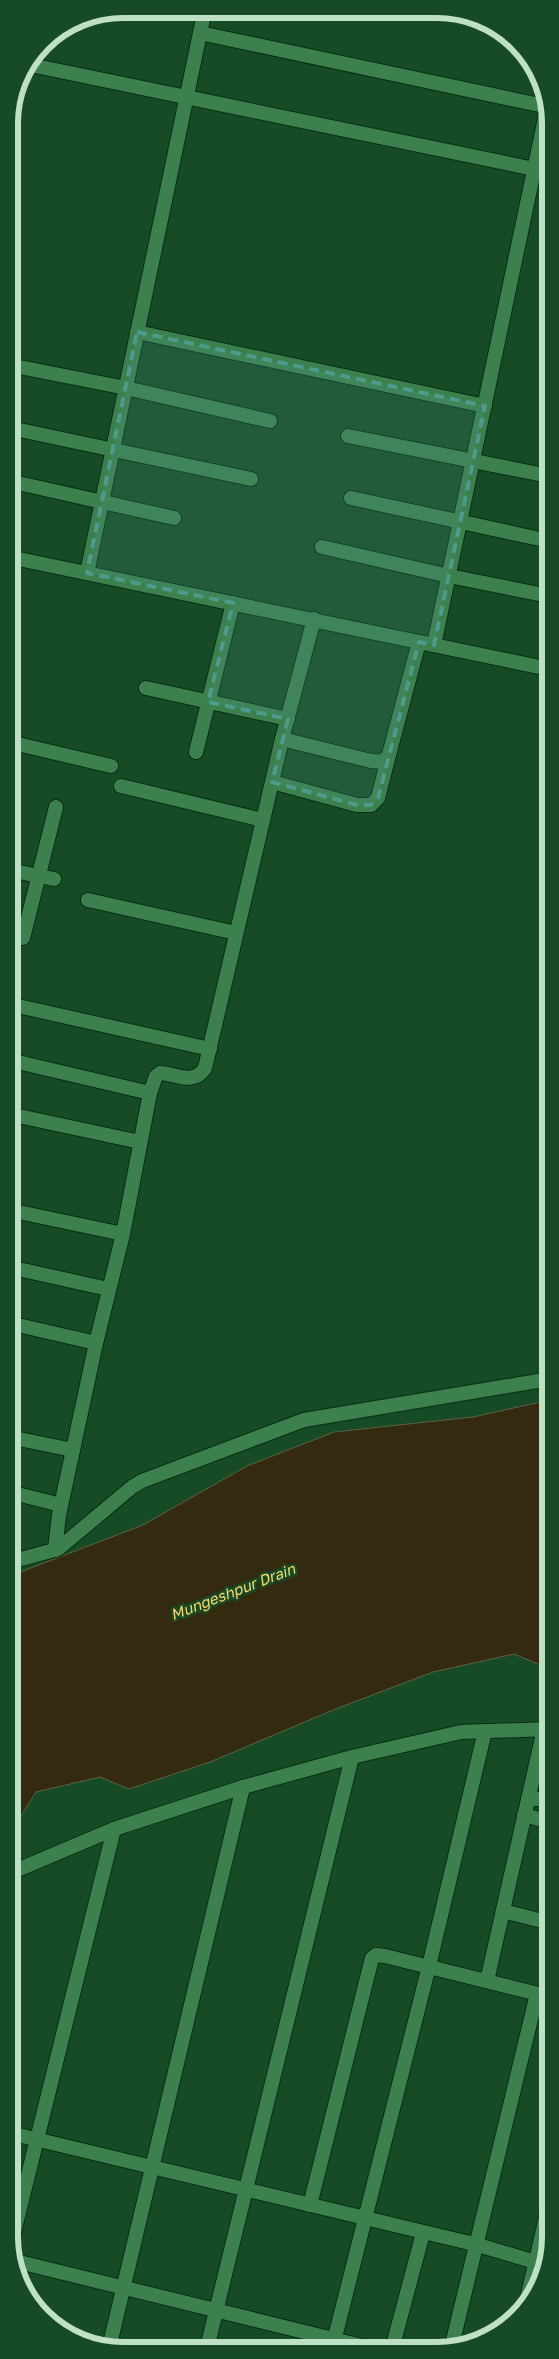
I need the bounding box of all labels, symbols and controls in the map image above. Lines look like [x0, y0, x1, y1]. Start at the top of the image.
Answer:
water label: Mungeshpur Drain [168, 1559, 299, 1624]

